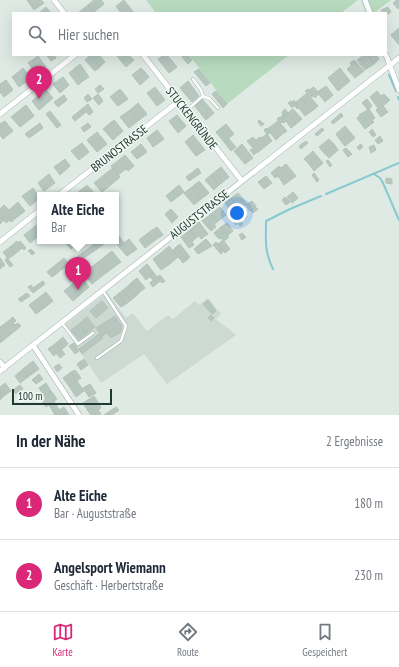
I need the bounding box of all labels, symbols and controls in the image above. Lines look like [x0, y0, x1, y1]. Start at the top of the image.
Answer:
search box [12, 12, 387, 56]
icon: search [26, 23, 48, 45]
text: Hier suchen [58, 25, 119, 44]
pin: 2 [26, 66, 52, 99]
street label: STUCKENGRÜNDE [163, 84, 221, 152]
street label: BRUNOSTRASSE [88, 121, 150, 175]
street label: AUGUSTSTRASSE [166, 186, 232, 242]
popup [37, 192, 119, 244]
text: Alte Eiche [51, 200, 105, 219]
your location [227, 203, 247, 223]
text: Bar [51, 219, 66, 236]
pin: 1 [65, 257, 91, 290]
scale bar [12, 387, 112, 406]
text: 100 m [18, 389, 42, 403]
text: In der Nähe [16, 430, 86, 452]
text: 2 Ergebnisse [326, 433, 383, 450]
text: Alte Eiche [54, 486, 107, 505]
text: 1 [26, 495, 32, 512]
text: 180 m [354, 495, 383, 512]
text: Bar · Auguststraße [54, 505, 136, 522]
text: Angelsport Wiemann [54, 558, 166, 577]
text: 2 [26, 567, 32, 584]
text: 230 m [354, 567, 383, 584]
text: Geschäft · Herbertstraße [54, 577, 164, 594]
tab: Karte [52, 621, 74, 659]
tab: Route [177, 621, 199, 659]
tab: Gespeichert [302, 621, 347, 659]

